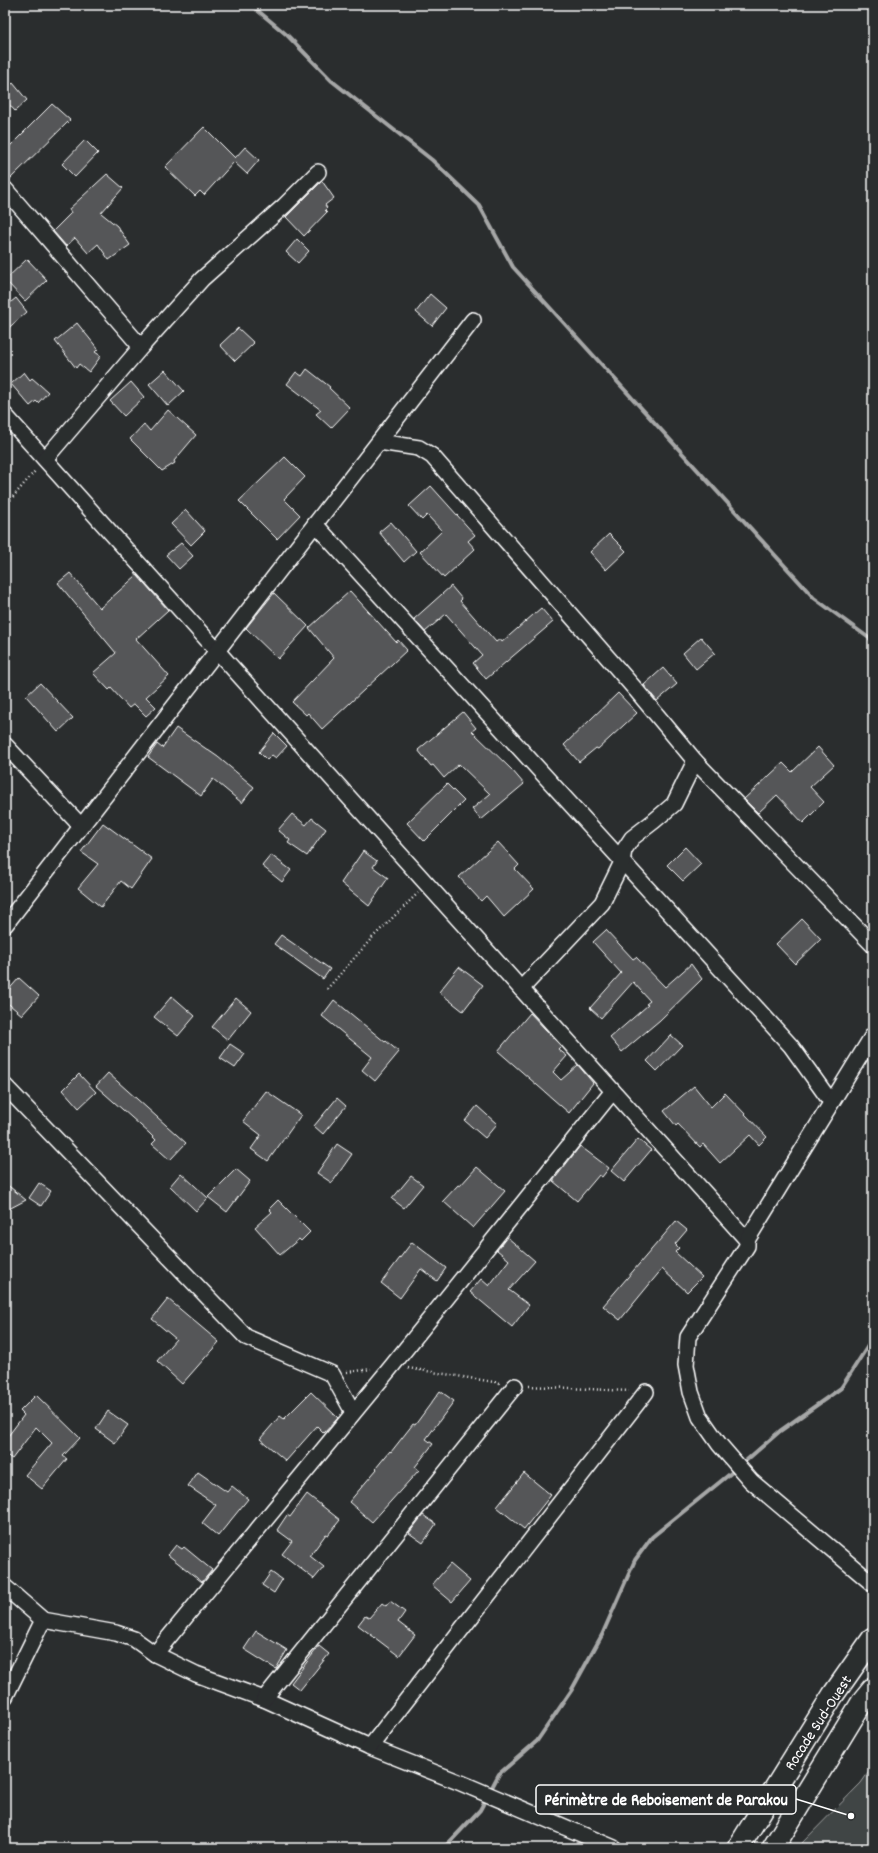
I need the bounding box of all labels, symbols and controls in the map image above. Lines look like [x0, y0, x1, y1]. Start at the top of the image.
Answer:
street label: Rocade Sud-Ouest [780, 1671, 859, 1776]
callout: Périmètre de Reboisement de Parakou [536, 1785, 796, 1814]
text: Périmètre de Reboisement de Parakou [544, 1790, 788, 1814]

